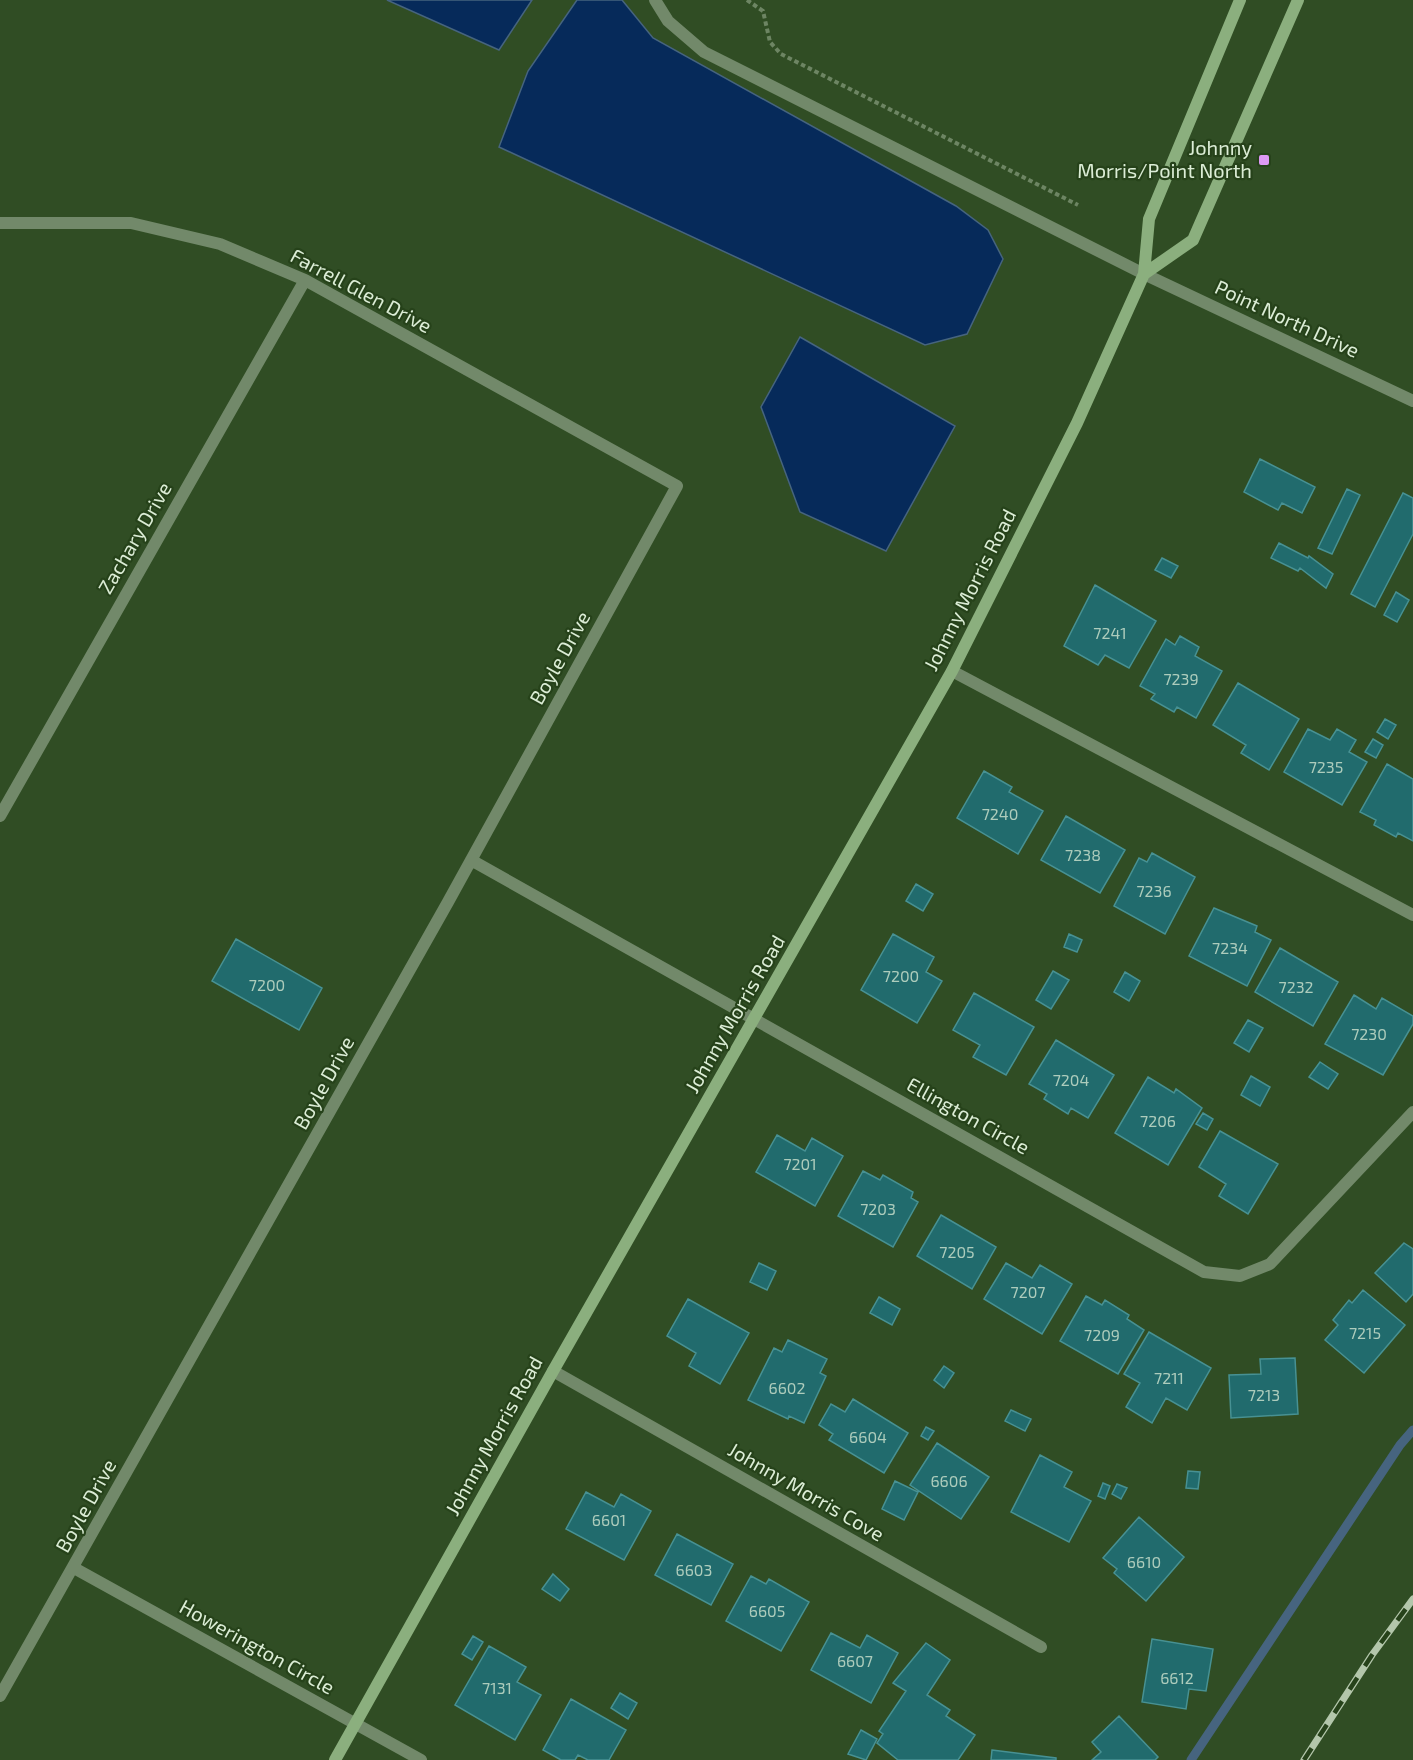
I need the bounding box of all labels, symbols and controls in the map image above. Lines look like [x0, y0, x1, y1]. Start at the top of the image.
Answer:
place label: Johnny Morris/Point North [1077, 135, 1252, 182]
marker: Johnny Morris/Point North [1257, 153, 1271, 167]
street label: Farrell Glen Drive [287, 243, 436, 337]
street label: Point North Drive [1211, 274, 1363, 362]
street label: Zachary Drive [93, 477, 176, 598]
street label: Johnny Morris Road [918, 505, 1020, 674]
street label: Boyle Drive [524, 607, 595, 708]
house number: 7241 [1093, 623, 1127, 642]
house number: 7239 [1163, 669, 1199, 688]
house number: 7235 [1309, 757, 1343, 776]
house number: 7240 [982, 804, 1018, 823]
house number: 7238 [1065, 845, 1101, 864]
house number: 7236 [1136, 881, 1172, 900]
street label: Johnny Morris Road [679, 930, 789, 1097]
house number: 7234 [1212, 938, 1248, 957]
house number: 7200 [883, 966, 919, 985]
house number: 7200 [249, 975, 285, 994]
house number: 7232 [1278, 977, 1314, 996]
house number: 7230 [1351, 1024, 1387, 1043]
street label: Boyle Drive [288, 1032, 359, 1133]
house number: 7204 [1053, 1070, 1089, 1089]
street label: Ellington Circle [903, 1072, 1034, 1159]
house number: 7206 [1140, 1111, 1176, 1130]
house number: 7201 [783, 1154, 817, 1173]
house number: 7203 [860, 1199, 896, 1218]
house number: 7205 [939, 1242, 975, 1261]
house number: 7207 [1010, 1282, 1046, 1301]
house number: 7215 [1349, 1323, 1381, 1342]
house number: 7209 [1084, 1325, 1120, 1344]
street label: Johnny Morris Road [439, 1352, 547, 1519]
house number: 7211 [1154, 1368, 1184, 1387]
house number: 6602 [769, 1378, 805, 1397]
house number: 7213 [1248, 1385, 1280, 1404]
house number: 6604 [849, 1427, 887, 1446]
street label: Johnny Morris Cove [724, 1437, 889, 1546]
street label: Boyle Drive [50, 1455, 121, 1556]
house number: 6606 [930, 1471, 968, 1490]
house number: 6601 [592, 1510, 626, 1529]
house number: 6610 [1127, 1552, 1161, 1571]
house number: 6603 [676, 1560, 712, 1579]
street label: Howerington Circle [176, 1594, 339, 1699]
house number: 6605 [749, 1601, 785, 1620]
house number: 6607 [837, 1651, 873, 1670]
house number: 6612 [1160, 1668, 1194, 1687]
house number: 7131 [482, 1678, 512, 1697]

